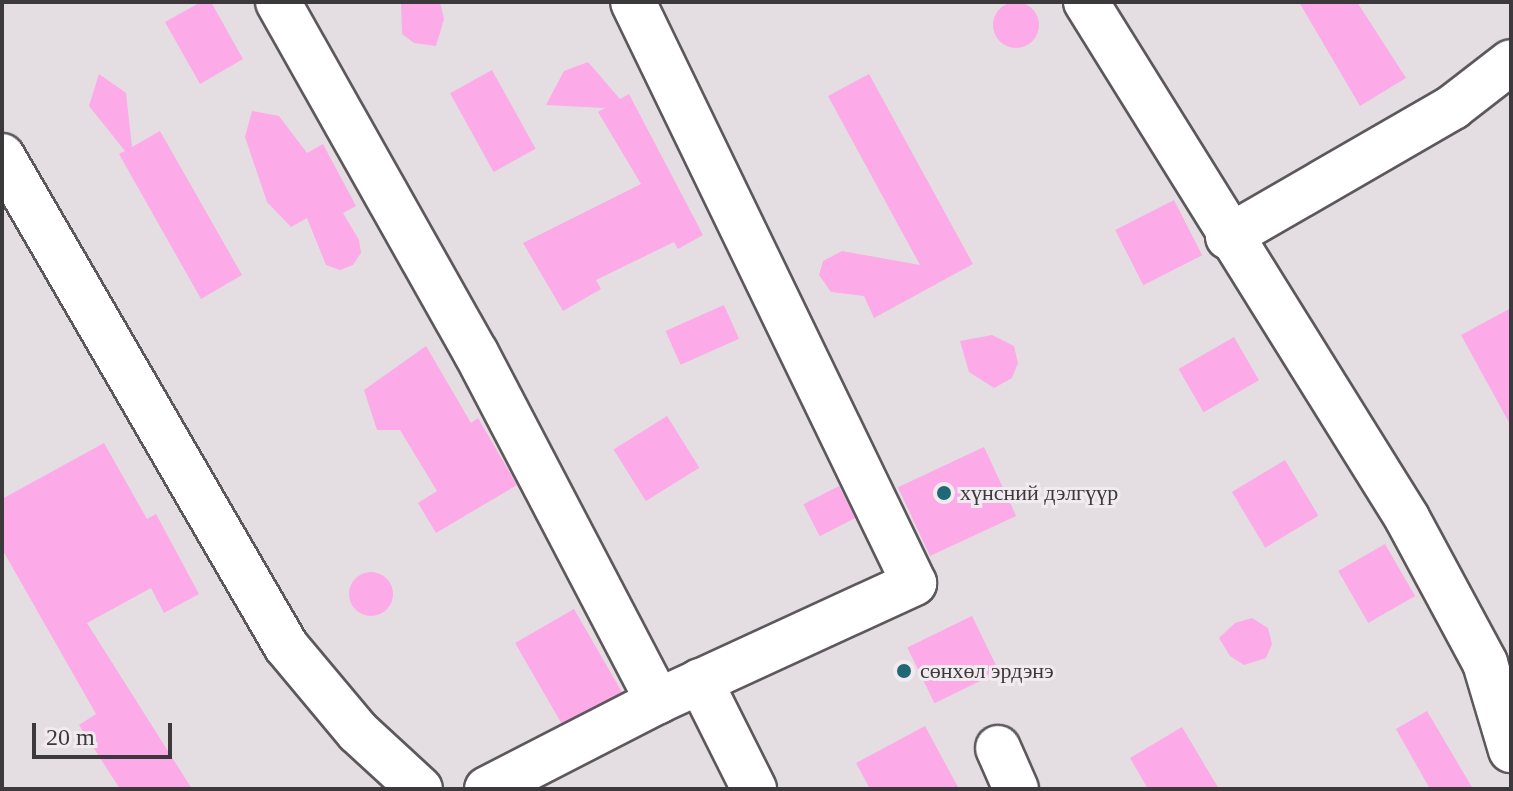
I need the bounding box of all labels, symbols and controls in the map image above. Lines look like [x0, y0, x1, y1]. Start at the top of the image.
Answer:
place label: хүнсний дэлгүүр [960, 480, 1118, 506]
marker: хүнсний дэлгүүр [935, 484, 953, 502]
place label: сөнхөл эрдэнэ [920, 658, 1054, 684]
marker: сөнхөл эрдэнэ [895, 662, 913, 680]
scale bar [36, 707, 176, 757]
text: 20 m [46, 724, 95, 750]

